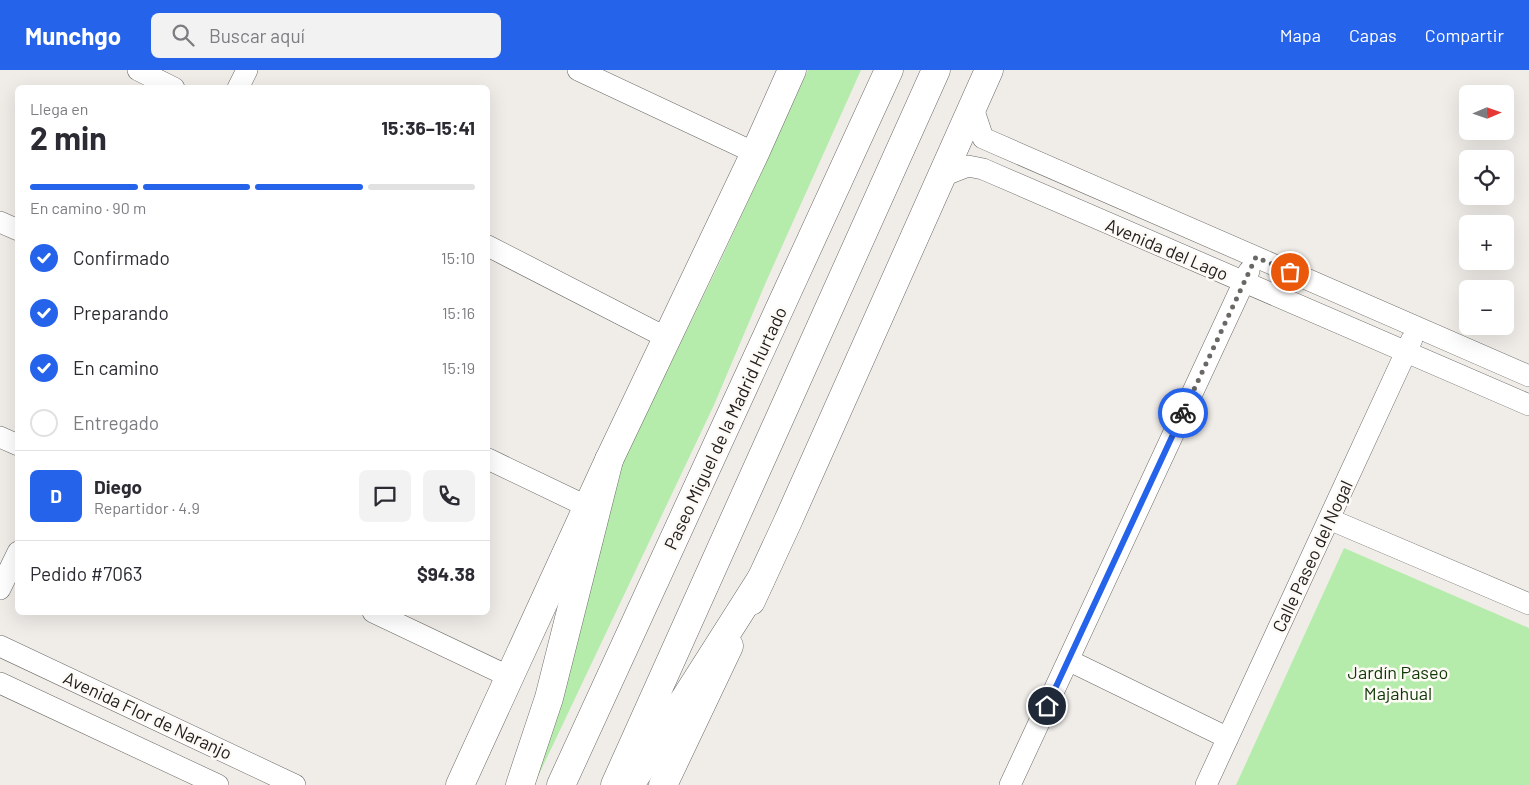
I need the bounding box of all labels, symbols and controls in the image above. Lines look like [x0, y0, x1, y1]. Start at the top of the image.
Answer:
search box [151, 13, 501, 58]
text: Munchgo [25, 21, 121, 50]
icon: search [169, 21, 197, 49]
text: Buscar aquí [209, 24, 305, 47]
text: Mapa [1280, 24, 1321, 46]
text: Capas [1349, 24, 1397, 46]
text: Compartir [1425, 24, 1504, 46]
north arrow [1459, 85, 1514, 140]
map controls [1459, 85, 1514, 335]
text: Llega en [30, 99, 88, 118]
text: 15:36–15:41 [381, 116, 475, 139]
text: 2 min [30, 118, 107, 156]
button: locate [1459, 150, 1514, 205]
text: En camino · 90 m [30, 198, 146, 217]
street label: Avenida del Lago [1102, 213, 1232, 285]
button: + [1459, 215, 1514, 270]
icon: check [30, 244, 58, 272]
text: Confirmado [73, 246, 170, 269]
text: 15:10 [441, 248, 475, 267]
pin [1269, 251, 1311, 293]
icon: bag [1276, 258, 1304, 286]
button: − [1459, 280, 1514, 335]
icon: check [30, 299, 58, 327]
text: Preparando [73, 301, 169, 324]
text: 15:16 [442, 303, 475, 322]
street label: Paseo Miguel de la Madrid Hurtado [659, 303, 791, 553]
icon: check [30, 354, 58, 382]
text: En camino [73, 356, 159, 379]
text: 15:19 [442, 358, 475, 377]
courier [1158, 388, 1208, 438]
icon: bike [1169, 399, 1197, 427]
text: Entregado [73, 411, 159, 434]
button: chat [359, 470, 411, 522]
button: phone [423, 470, 475, 522]
text: Diego [94, 475, 142, 498]
street label: Calle Paseo del Nogal [1267, 477, 1357, 635]
text: D [50, 484, 62, 507]
text: Repartidor · 4.9 [94, 498, 200, 517]
text: Pedido #7063 [30, 562, 143, 585]
text: $94.38 [417, 562, 475, 585]
park label: Jardín Paseo Majahual [1348, 661, 1448, 704]
street label: Avenida Flor de Naranjo [60, 666, 236, 764]
pin [1026, 685, 1068, 727]
icon: home [1033, 692, 1061, 720]

